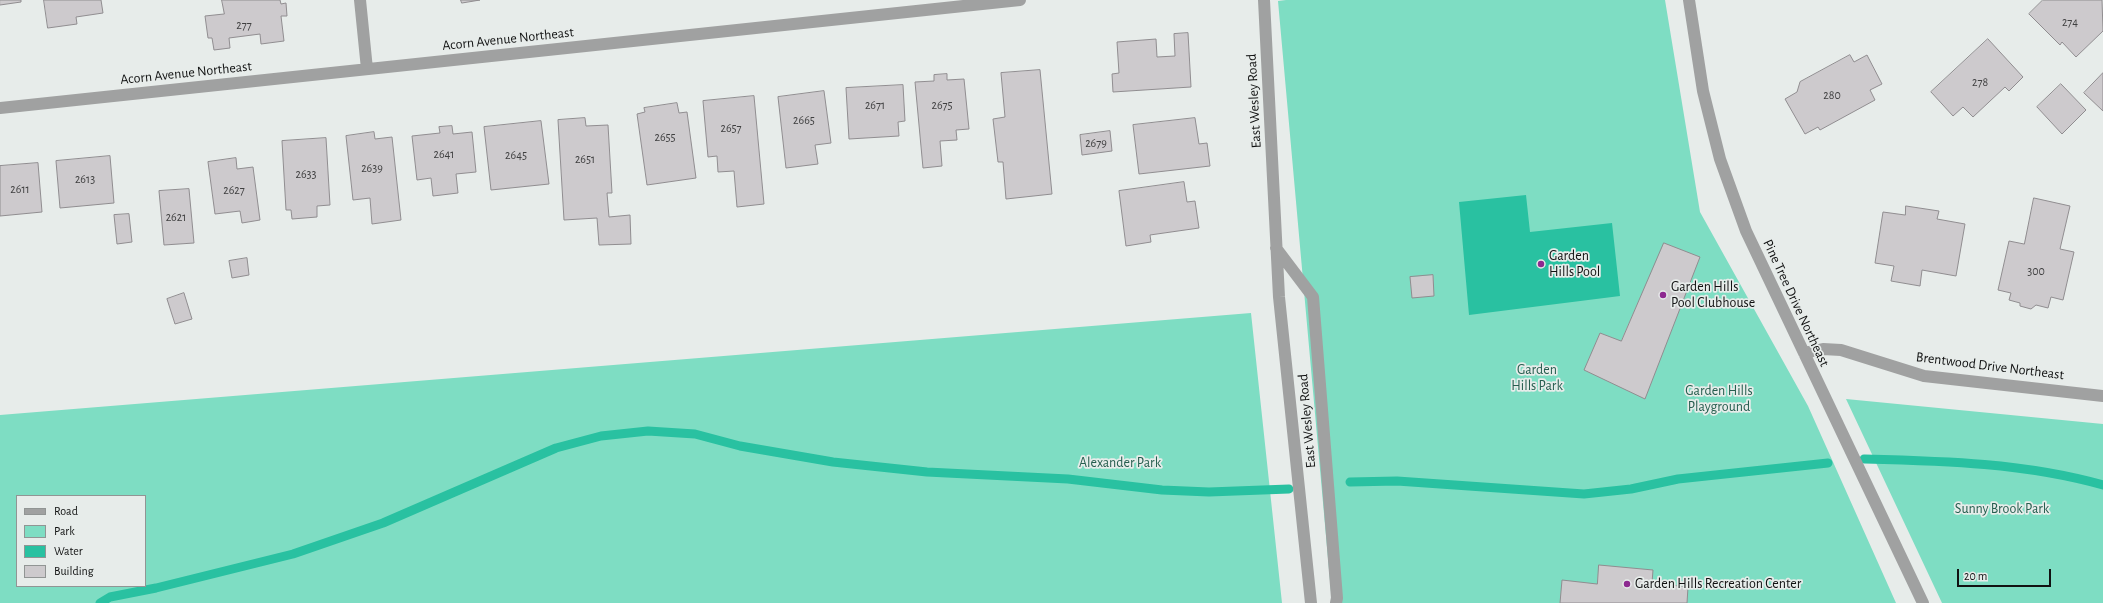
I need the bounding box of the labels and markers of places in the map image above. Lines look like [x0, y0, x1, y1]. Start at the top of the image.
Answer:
place label: Garden Hills Pool [1549, 248, 1600, 280]
marker: Garden Hills Pool [1536, 259, 1546, 269]
place label: Garden Hills Pool Clubhouse [1671, 279, 1755, 312]
marker: Garden Hills Pool Clubhouse [1658, 290, 1668, 300]
place label: Garden Hills Recreation Center [1635, 576, 1801, 592]
marker: Garden Hills Recreation Center [1622, 579, 1632, 589]

